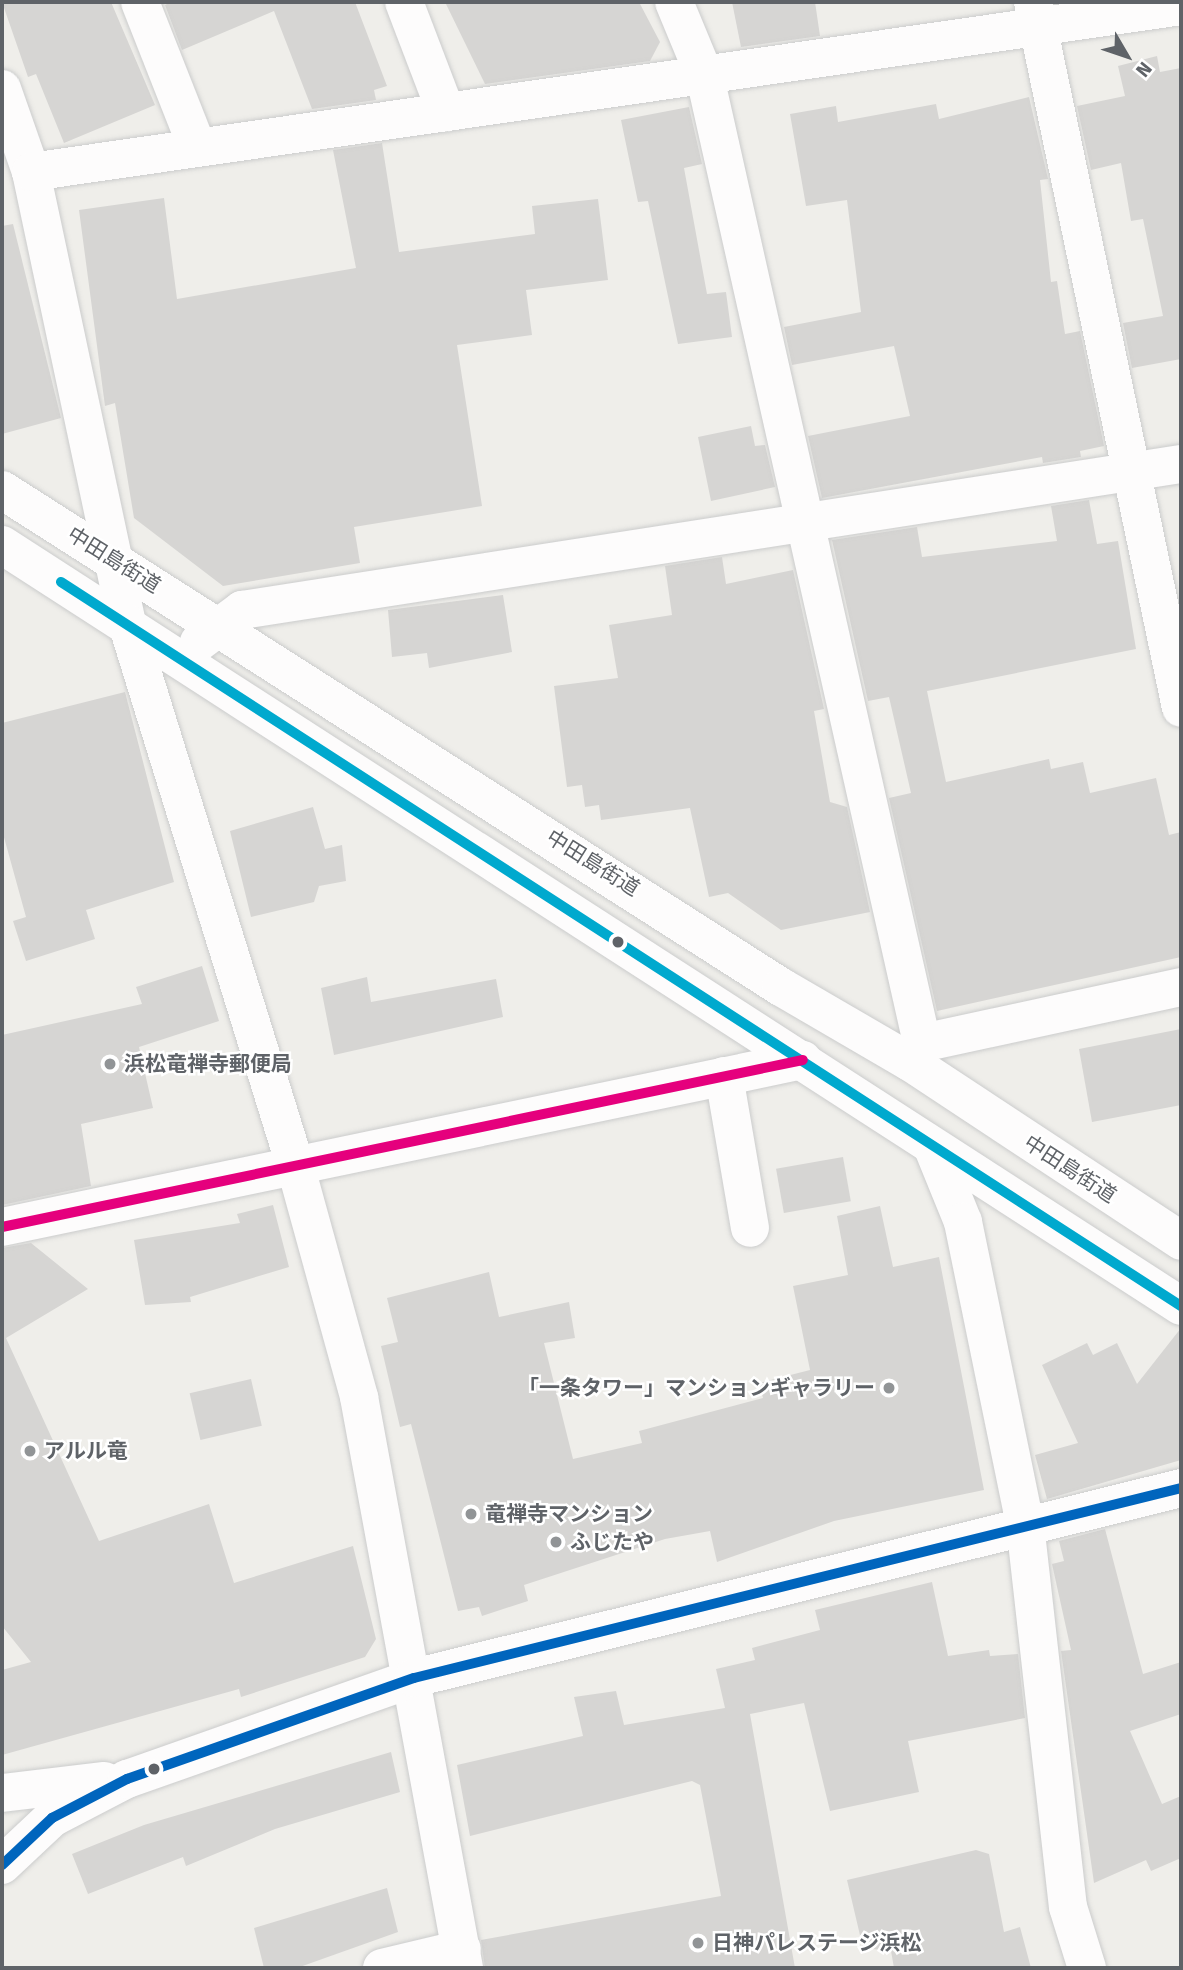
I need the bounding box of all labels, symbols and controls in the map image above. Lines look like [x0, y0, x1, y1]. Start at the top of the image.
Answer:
north arrow [1092, 21, 1162, 91]
text: N [1131, 57, 1157, 82]
street label: 中田島街道 [63, 521, 165, 599]
street label: 中田島街道 [542, 824, 644, 902]
unlabelled marker [611, 935, 625, 949]
place label: 浜松竜禅寺郵便局 [124, 1051, 292, 1077]
marker: 浜松竜禅寺郵便局 [102, 1056, 118, 1072]
street label: 中田島街道 [1019, 1130, 1121, 1208]
place label: 「一条タワー」マンションギャラリー [518, 1375, 875, 1401]
marker: 「一条タワー」マンションギャラリー [881, 1380, 897, 1396]
place label: アルル竜 [44, 1438, 128, 1464]
marker: アルル竜 [22, 1443, 38, 1459]
place label: 竜禅寺マンション [485, 1501, 653, 1527]
marker: 竜禅寺マンション [463, 1506, 479, 1522]
place label: ふじたや [570, 1529, 654, 1555]
marker: ふじたや [548, 1534, 564, 1550]
unlabelled marker [147, 1762, 161, 1776]
place label: 日神パレステージ浜松 [712, 1930, 922, 1956]
marker: 日神パレステージ浜松 [690, 1935, 706, 1951]

